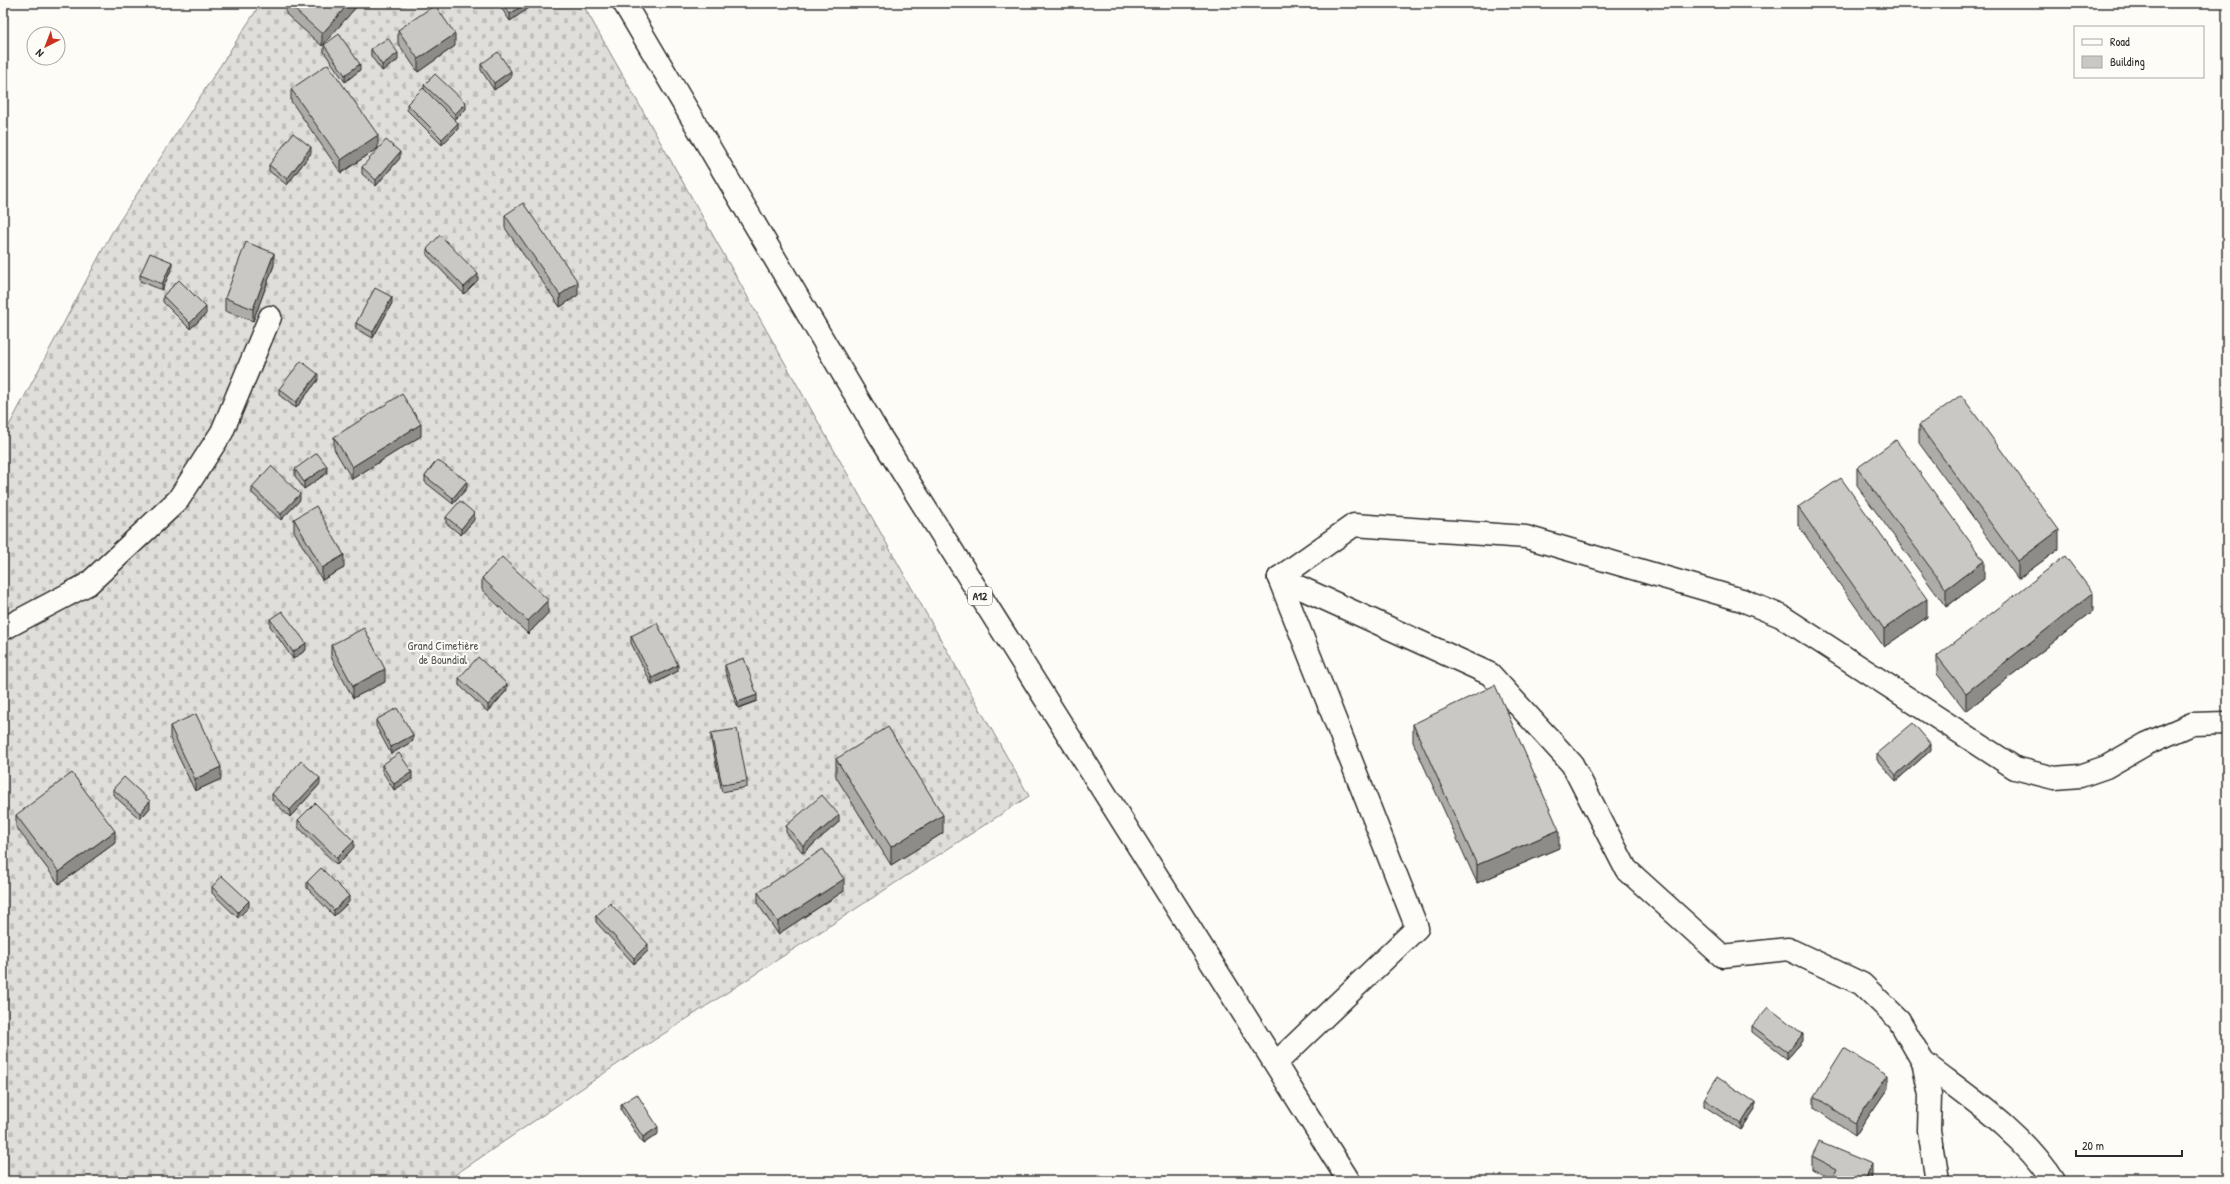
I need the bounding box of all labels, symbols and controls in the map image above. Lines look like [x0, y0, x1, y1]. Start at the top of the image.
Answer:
north arrow [26, 26, 66, 66]
legend [2074, 26, 2204, 78]
text: Road [2110, 33, 2130, 50]
text: N [32, 46, 46, 61]
text: Building [2110, 53, 2145, 70]
road number: A12 [968, 587, 992, 605]
park label: Grand Cimetière de Boundial [407, 637, 479, 668]
scale bar [2076, 1132, 2182, 1158]
text: 20 m [2082, 1137, 2104, 1154]

